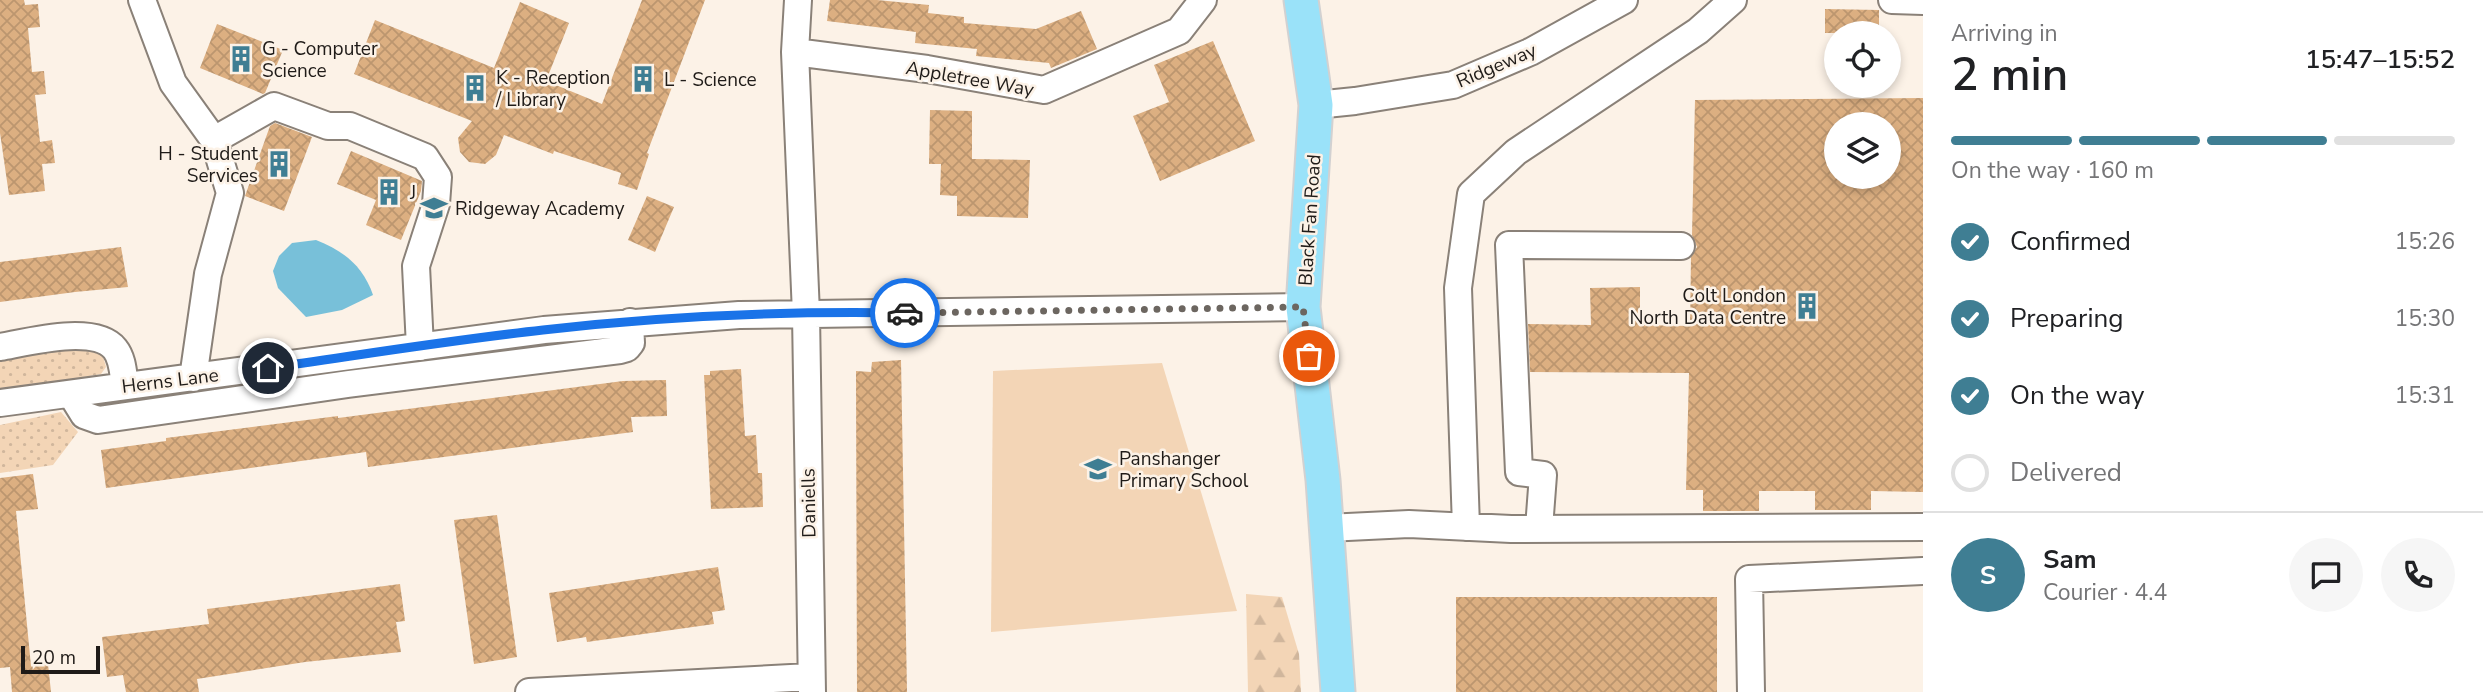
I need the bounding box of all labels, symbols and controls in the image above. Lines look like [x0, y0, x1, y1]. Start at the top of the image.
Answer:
text: Arriving in [1951, 18, 2058, 49]
map controls [1824, 21, 1901, 189]
button: locate [1824, 21, 1901, 98]
place label: G - Computer Science [262, 36, 378, 84]
street label: Ridgeway [1452, 37, 1541, 94]
text: 15:47–15:52 [2305, 42, 2455, 77]
text: 2 min [1951, 43, 2068, 106]
building icon: G - Computer Science [226, 44, 256, 74]
street label: Appletree Way [904, 55, 1036, 103]
building icon: L - Science [628, 64, 658, 94]
place label: K - Reception / Library [495, 65, 610, 113]
place label: L - Science [664, 67, 757, 93]
building icon: K - Reception / Library [460, 73, 490, 103]
button: layers [1824, 112, 1901, 189]
place label: H - Student Services [158, 141, 258, 189]
building icon: H - Student Services [264, 149, 294, 179]
street label: Black Fan Road [1292, 153, 1328, 287]
text: On the way · 160 m [1951, 155, 2154, 186]
building icon: J [374, 177, 404, 207]
place label: J [409, 180, 416, 206]
school or university icon: Ridgeway Academy [419, 193, 449, 223]
place label: Ridgeway Academy [455, 196, 625, 222]
icon: check [1951, 223, 1989, 261]
text: Confirmed [2010, 224, 2131, 259]
text: 15:26 [2395, 226, 2455, 257]
courier [870, 278, 940, 348]
place label: Colt London North Data Centre [1630, 283, 1786, 331]
building icon: Colt London North Data Centre [1792, 291, 1822, 321]
icon: car [886, 294, 924, 332]
icon: check [1951, 300, 1989, 338]
text: Preparing [2010, 301, 2123, 336]
text: 15:30 [2395, 303, 2455, 334]
pin [1279, 326, 1339, 386]
icon: bag [1290, 337, 1328, 375]
pin [238, 338, 298, 398]
icon: home [249, 349, 287, 387]
street label: Herns Lane [120, 362, 220, 400]
icon: check [1951, 377, 1989, 415]
text: On the way [2010, 378, 2144, 413]
text: 15:31 [2395, 380, 2455, 411]
place label: Panshanger Primary School [1119, 446, 1249, 494]
school or university icon: Panshanger Primary School [1083, 454, 1113, 484]
text: Delivered [2010, 455, 2122, 490]
street label: Daniells [795, 468, 823, 538]
button: chat [2289, 538, 2363, 612]
button: phone [2381, 538, 2455, 612]
text: Sam [2043, 542, 2096, 577]
text: S [1980, 558, 1996, 593]
text: Courier · 4.4 [2043, 577, 2167, 608]
scale bar [21, 643, 100, 675]
text: 20 m [32, 645, 76, 671]

